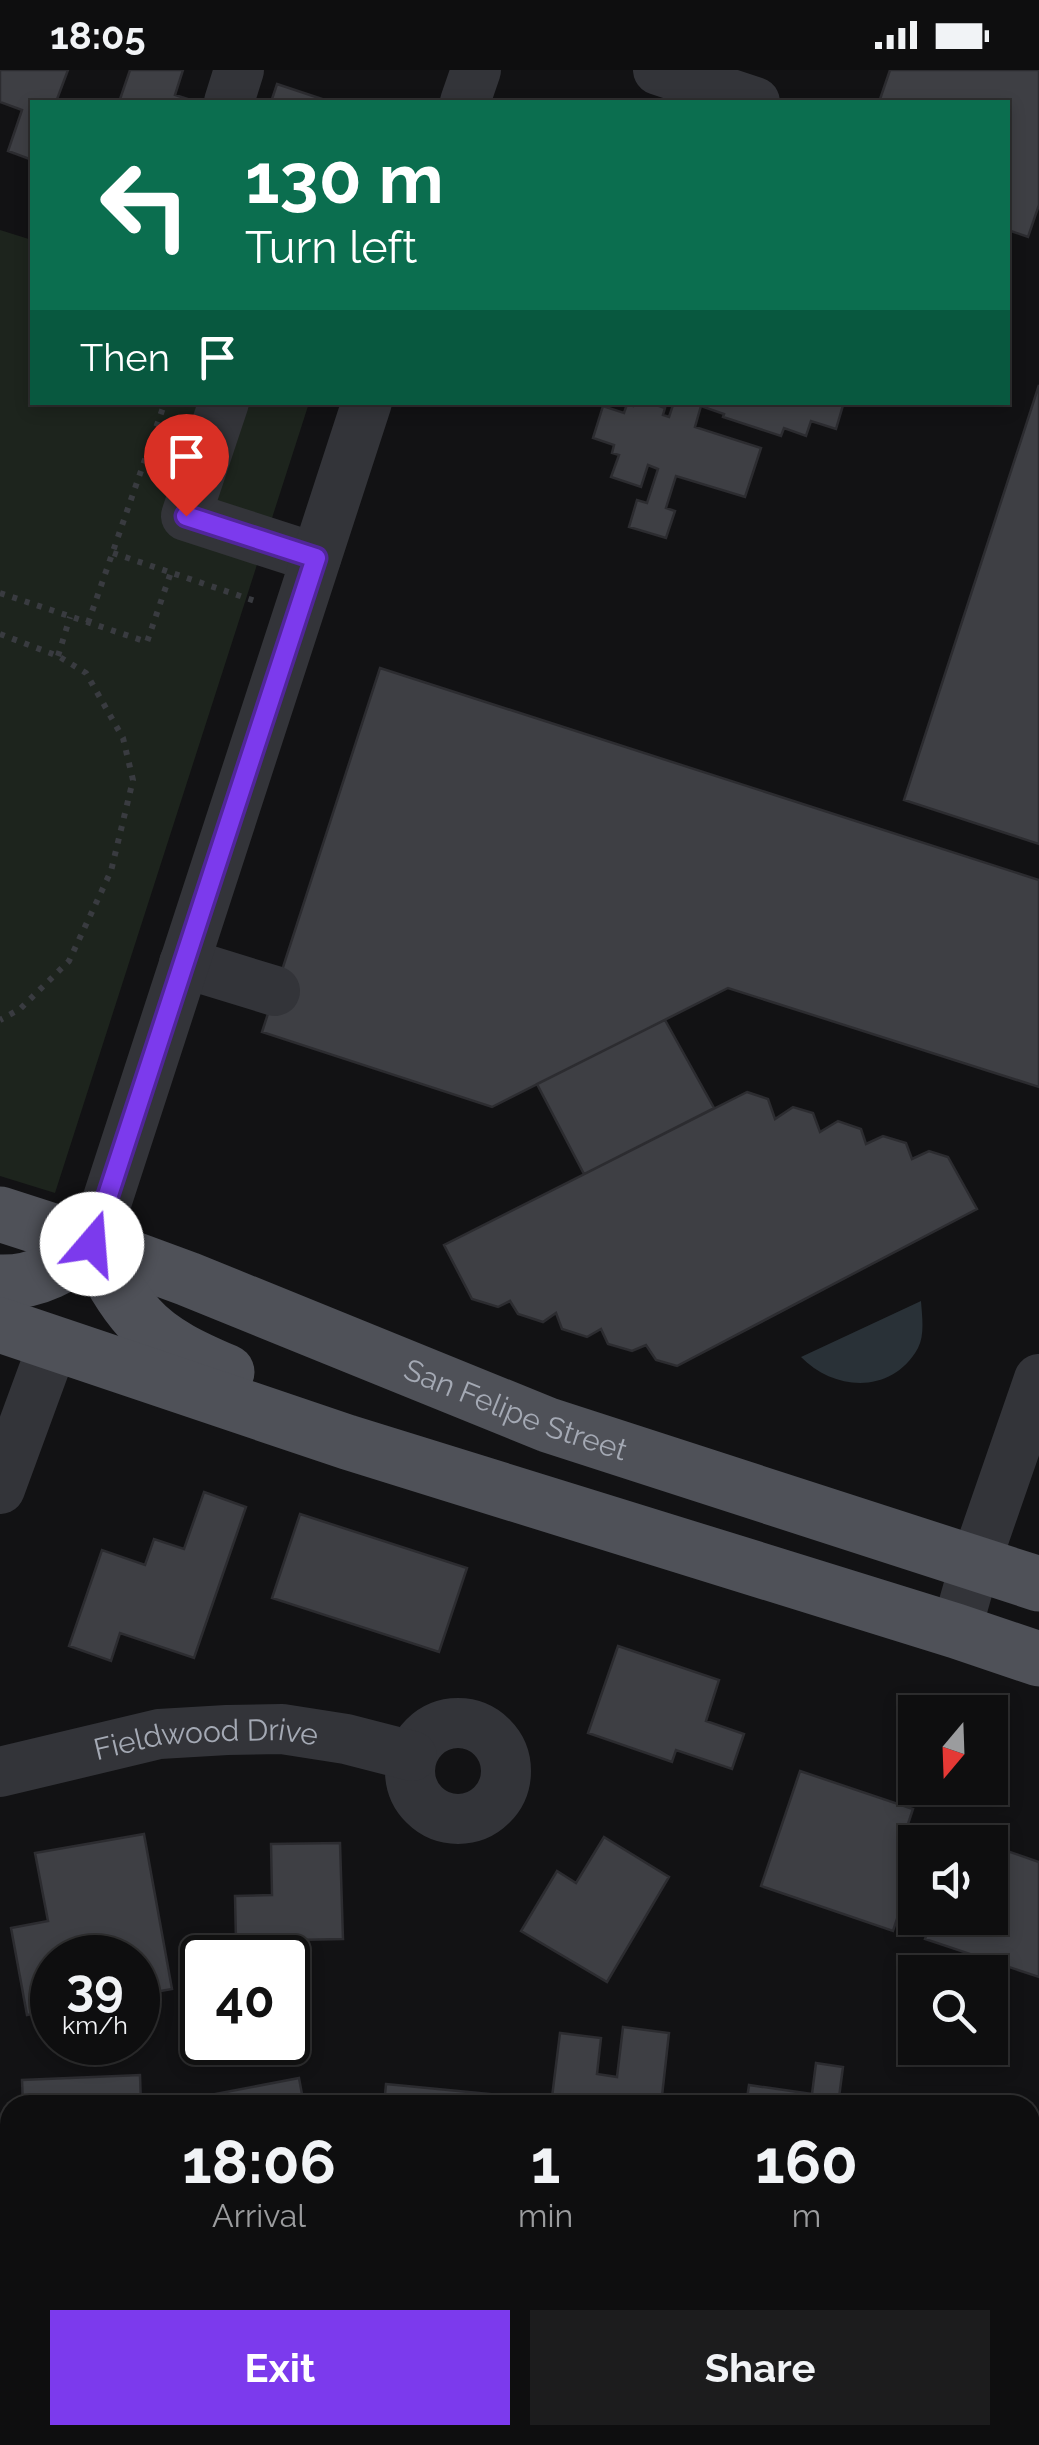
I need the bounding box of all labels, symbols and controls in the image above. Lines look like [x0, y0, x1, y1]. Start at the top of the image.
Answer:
text: 18:05 [50, 13, 146, 58]
text: 130 m [245, 137, 444, 219]
icon: left [80, 140, 210, 270]
text: Turn left [245, 221, 417, 274]
icon: arrive [190, 330, 245, 385]
text: Then [80, 335, 170, 380]
pin [144, 414, 229, 517]
icon: arrive [159, 429, 214, 484]
position arrow [40, 1192, 144, 1296]
street label: San Felipe Street [399, 1351, 632, 1467]
north arrow [898, 1695, 1008, 1805]
map controls [898, 1695, 1008, 2065]
street label: Fieldwood Drive [90, 1711, 321, 1766]
button: sound [898, 1825, 1008, 1935]
speed limit sign: 40 [180, 1935, 310, 2065]
button: search [898, 1955, 1008, 2065]
text: 39 [66, 1958, 124, 2017]
text: km/h [62, 2010, 128, 2040]
text: 18:06 [182, 2127, 336, 2197]
text: 1 [531, 2127, 560, 2197]
text: 160 [755, 2127, 858, 2197]
text: Arrival [212, 2197, 306, 2234]
text: min [518, 2197, 573, 2234]
text: m [792, 2197, 821, 2234]
button: Exit [50, 2310, 510, 2425]
button: Share [530, 2310, 990, 2425]

